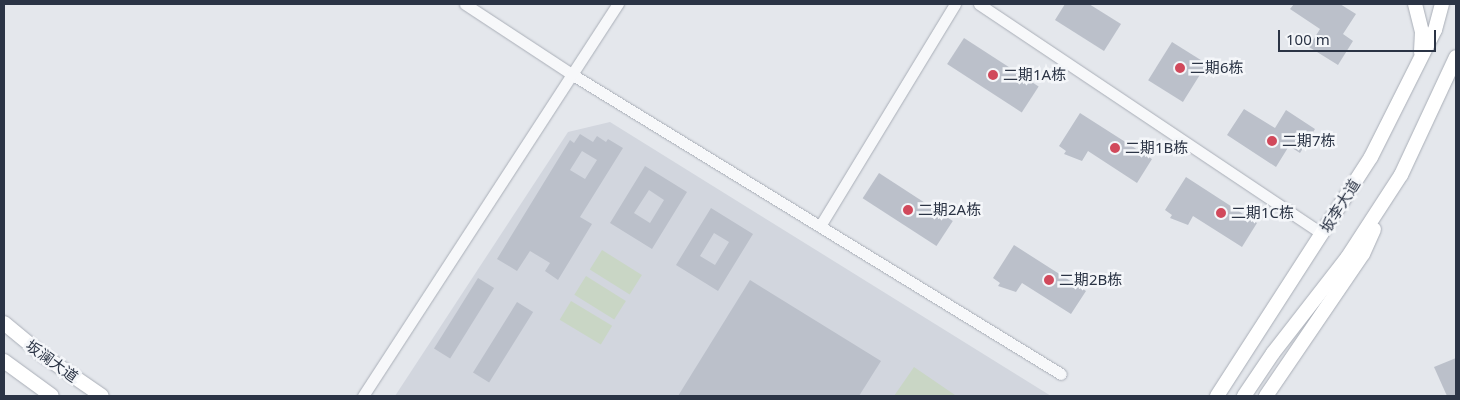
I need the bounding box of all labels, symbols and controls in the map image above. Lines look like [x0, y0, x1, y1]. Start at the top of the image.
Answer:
scale bar [1280, 20, 1438, 52]
text: 100 m [1286, 29, 1330, 49]
place label: 二期6栋 [1190, 59, 1244, 77]
marker: 二期6栋 [1174, 62, 1186, 74]
place label: 二期1A栋 [1003, 66, 1066, 84]
marker: 二期1A栋 [987, 69, 999, 81]
place label: 二期7栋 [1282, 132, 1336, 150]
marker: 二期7栋 [1266, 135, 1278, 147]
place label: 二期1B栋 [1125, 139, 1188, 157]
marker: 二期1B栋 [1109, 142, 1121, 154]
street label: 坂李大道 [1316, 176, 1364, 236]
place label: 二期2A栋 [918, 201, 981, 219]
marker: 二期2A栋 [902, 204, 914, 216]
place label: 二期1C栋 [1231, 204, 1294, 222]
marker: 二期1C栋 [1215, 207, 1227, 219]
place label: 二期2B栋 [1059, 271, 1122, 289]
marker: 二期2B栋 [1043, 274, 1055, 286]
street label: 坂澜大道 [22, 336, 82, 386]

